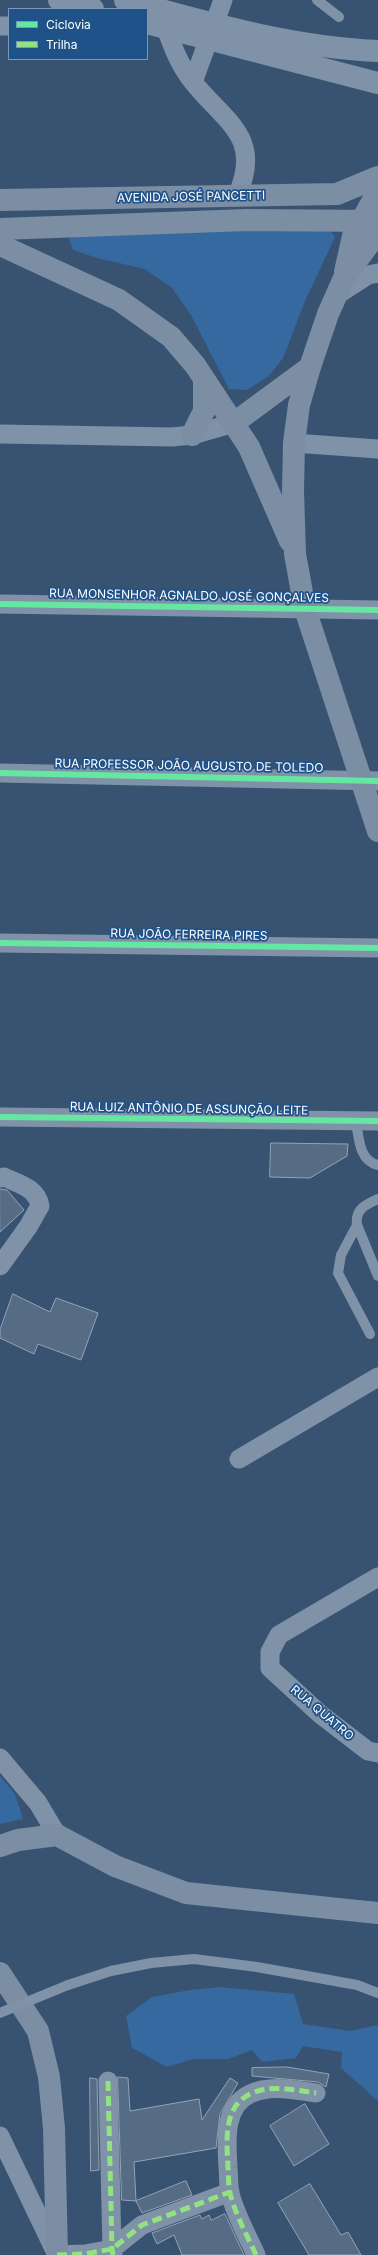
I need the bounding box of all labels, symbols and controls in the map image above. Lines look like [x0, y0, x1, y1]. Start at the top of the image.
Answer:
legend [8, 8, 148, 60]
text: Ciclovia [46, 17, 91, 32]
text: Trilha [46, 37, 77, 52]
street label: AVENIDA JOSÉ PANCETTI [117, 189, 265, 205]
street label: RUA MONSENHOR AGNALDO JOSÉ GONÇALVES [49, 586, 329, 606]
street label: RUA PROFESSOR JOÃO AUGUSTO DE TOLEDO [55, 756, 323, 776]
street label: RUA JOÃO FERREIRA PIRES [110, 926, 268, 944]
street label: RUA LUIZ ANTÔNIO DE ASSUNÇÃO LEITE [70, 1100, 308, 1118]
street label: RUA QUATRO [288, 1682, 356, 1744]

